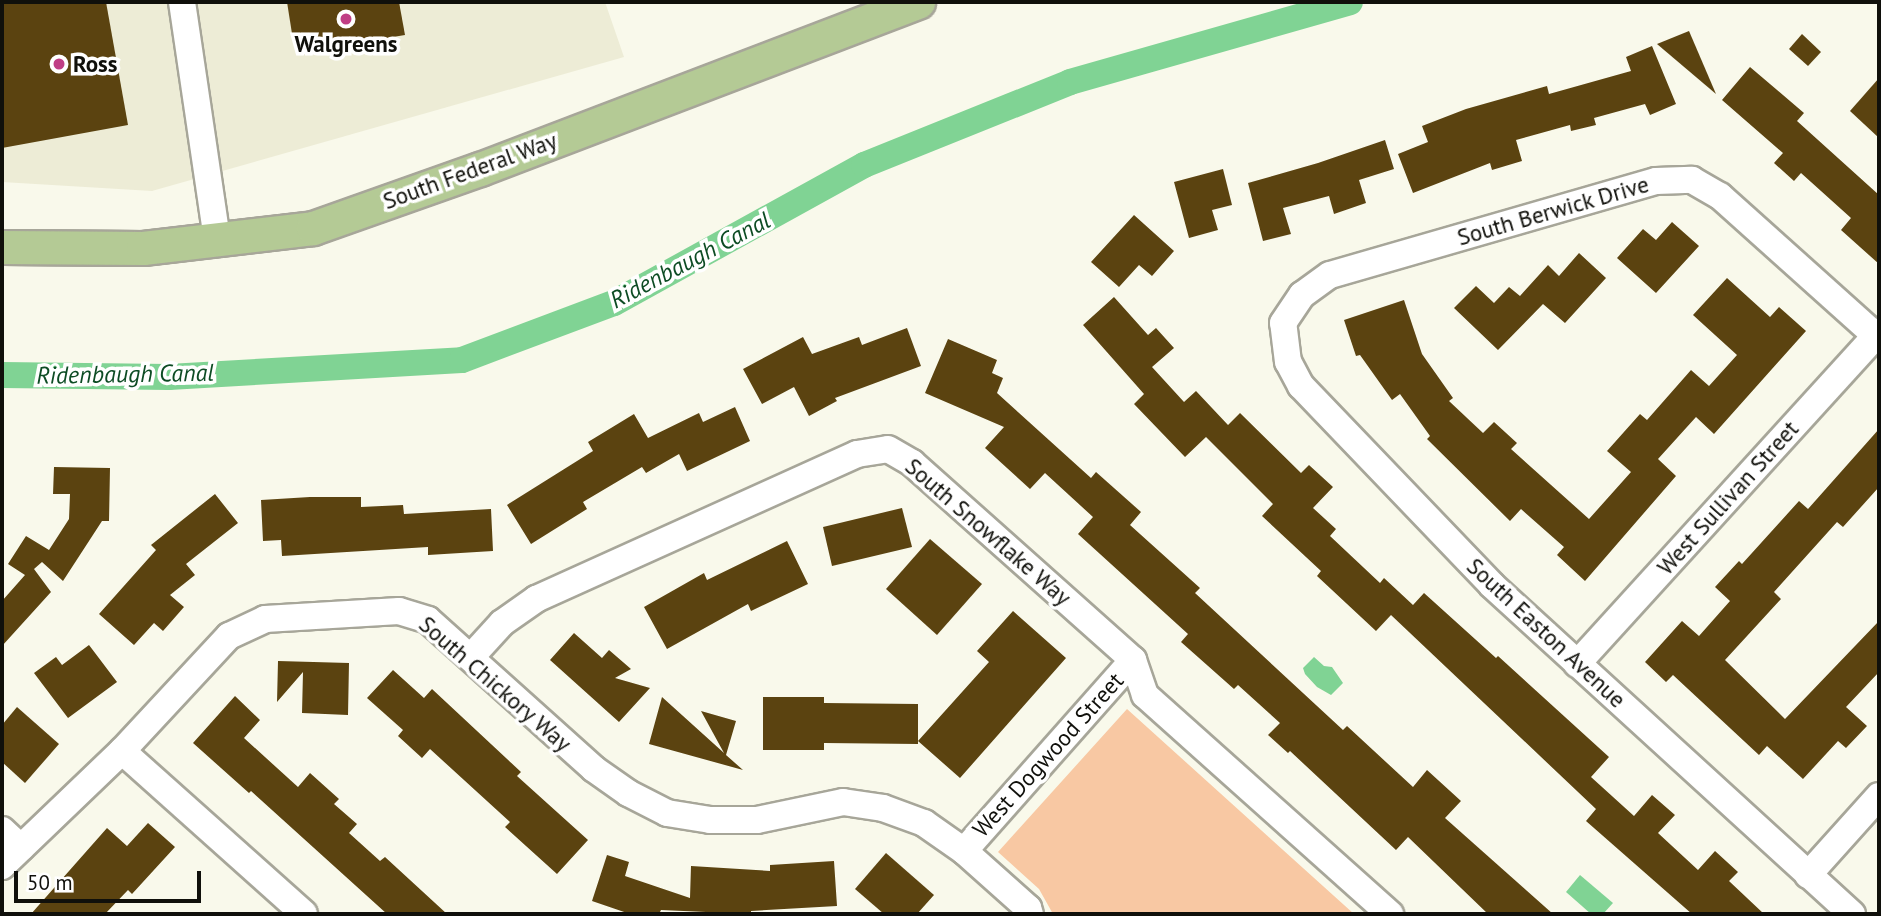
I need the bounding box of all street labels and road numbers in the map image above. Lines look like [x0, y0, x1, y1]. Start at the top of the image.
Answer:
street label: South Federal Way [379, 127, 561, 215]
street label: South Berwick Drive [1454, 170, 1652, 252]
street label: West Sullivan Street [1652, 415, 1804, 581]
street label: South Snowflake Way [899, 452, 1077, 612]
street label: South Easton Avenue [1461, 552, 1631, 714]
street label: South Chickory Way [413, 610, 577, 758]
street label: West Dogwood Street [967, 667, 1129, 843]

